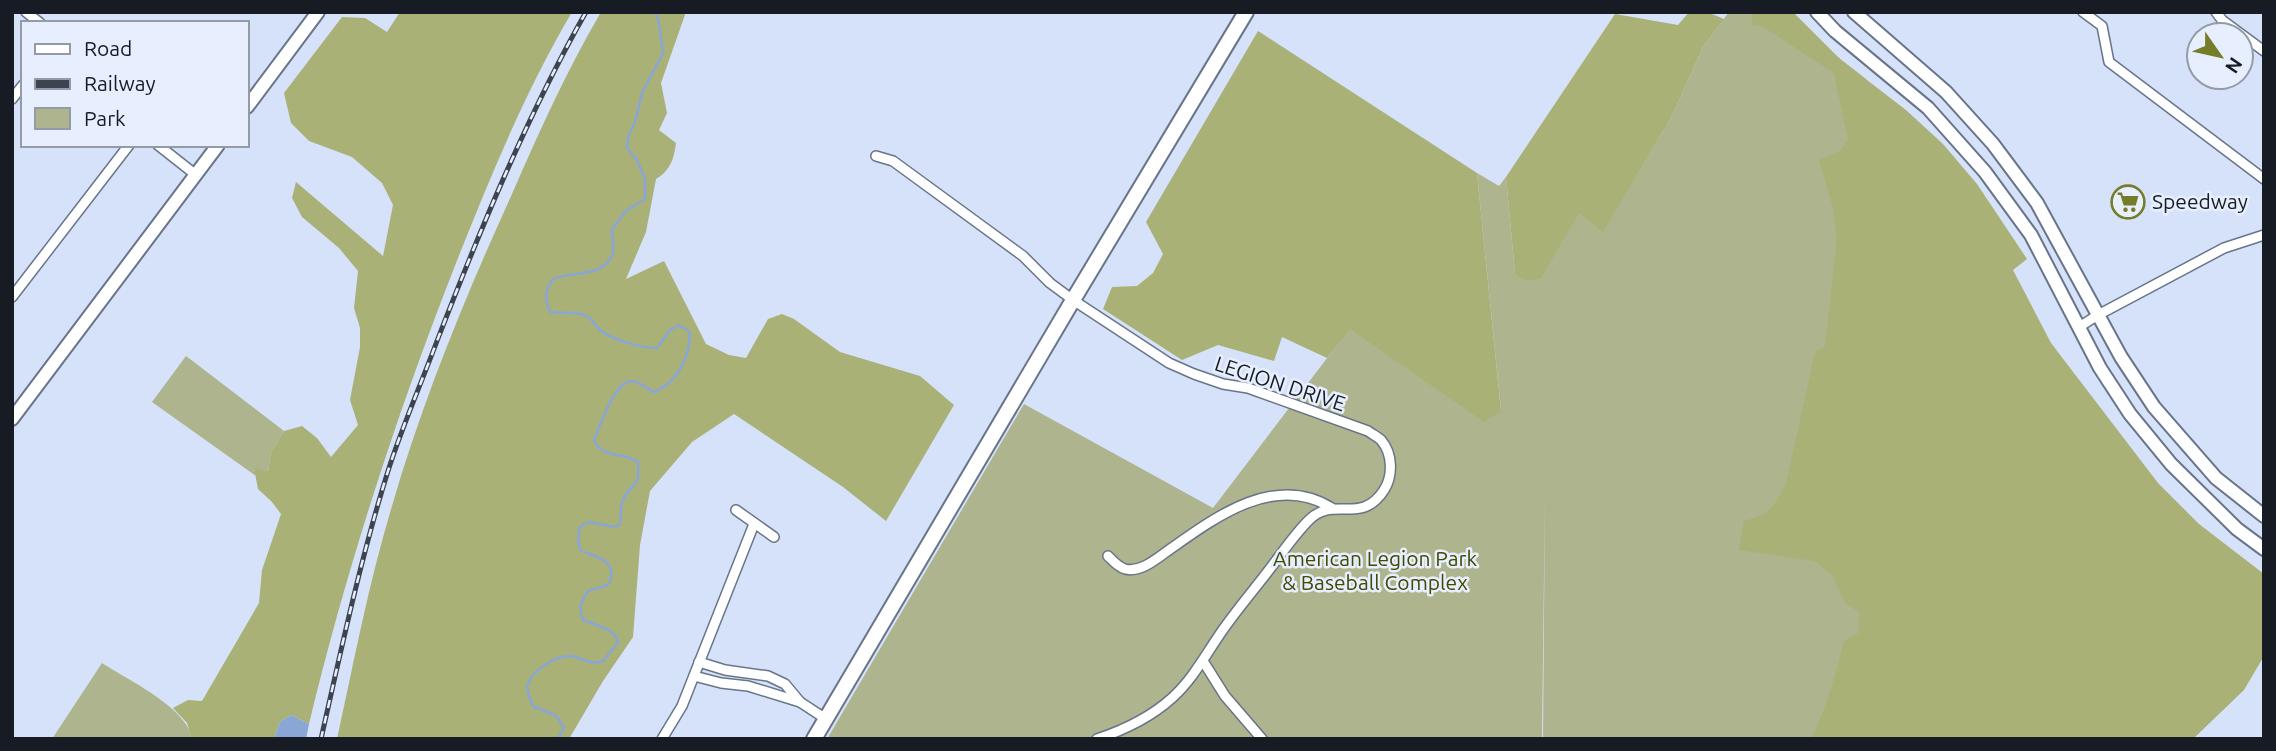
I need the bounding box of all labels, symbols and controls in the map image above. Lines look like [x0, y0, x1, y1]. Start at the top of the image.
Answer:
legend [21, 21, 248, 147]
north arrow [2185, 21, 2255, 91]
text: Road [84, 36, 132, 60]
text: N [2221, 53, 2247, 78]
text: Railway [84, 71, 156, 95]
text: Park [84, 106, 126, 130]
supermarket icon: Speedway [2109, 183, 2147, 221]
place label: Speedway [2152, 189, 2248, 213]
street label: LEGION DRIVE [1212, 351, 1349, 415]
park label: American Legion Park & Baseball Complex [1273, 546, 1477, 594]

